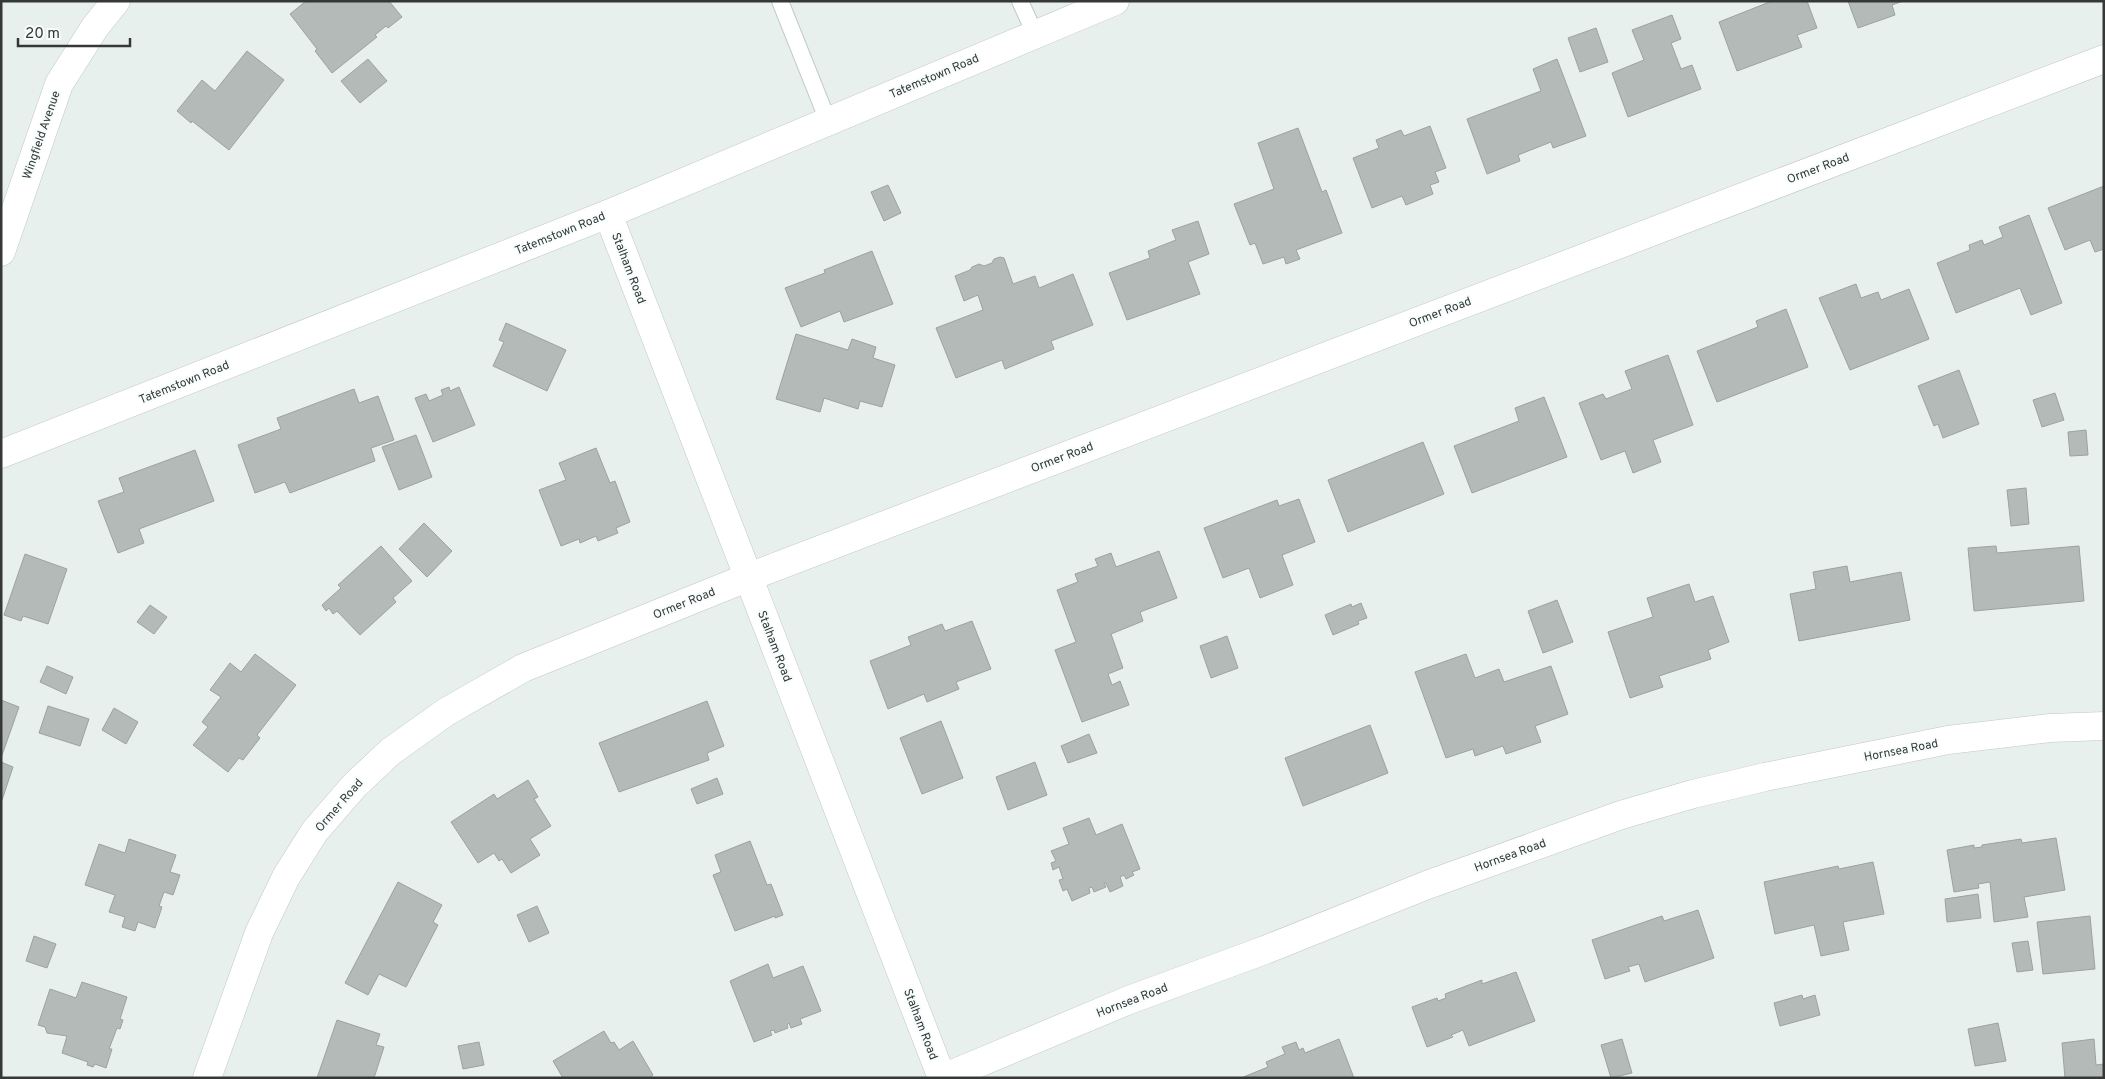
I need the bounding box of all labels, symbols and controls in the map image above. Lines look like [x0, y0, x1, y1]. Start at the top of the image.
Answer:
scale bar [18, 15, 130, 47]
text: 20 m [25, 25, 60, 44]
street label: Tatemstown Road [887, 51, 982, 103]
street label: Wingfield Avenue [19, 89, 65, 182]
street label: Ormer Road [1785, 150, 1852, 188]
street label: Tatemstown Road [513, 209, 608, 259]
street label: Stalham Road [607, 230, 649, 306]
street label: Ormer Road [1407, 294, 1474, 332]
street label: Tatemstown Road [137, 358, 232, 408]
street label: Ormer Road [1029, 439, 1096, 477]
street label: Ormer Road [651, 584, 718, 624]
street label: Stalham Road [753, 608, 795, 684]
street label: Hornsea Road [1863, 736, 1940, 766]
street label: Ormer Road [312, 776, 367, 836]
street label: Hornsea Road [1472, 836, 1548, 876]
street label: Hornsea Road [1094, 980, 1170, 1022]
street label: Stalham Road [899, 986, 941, 1062]

